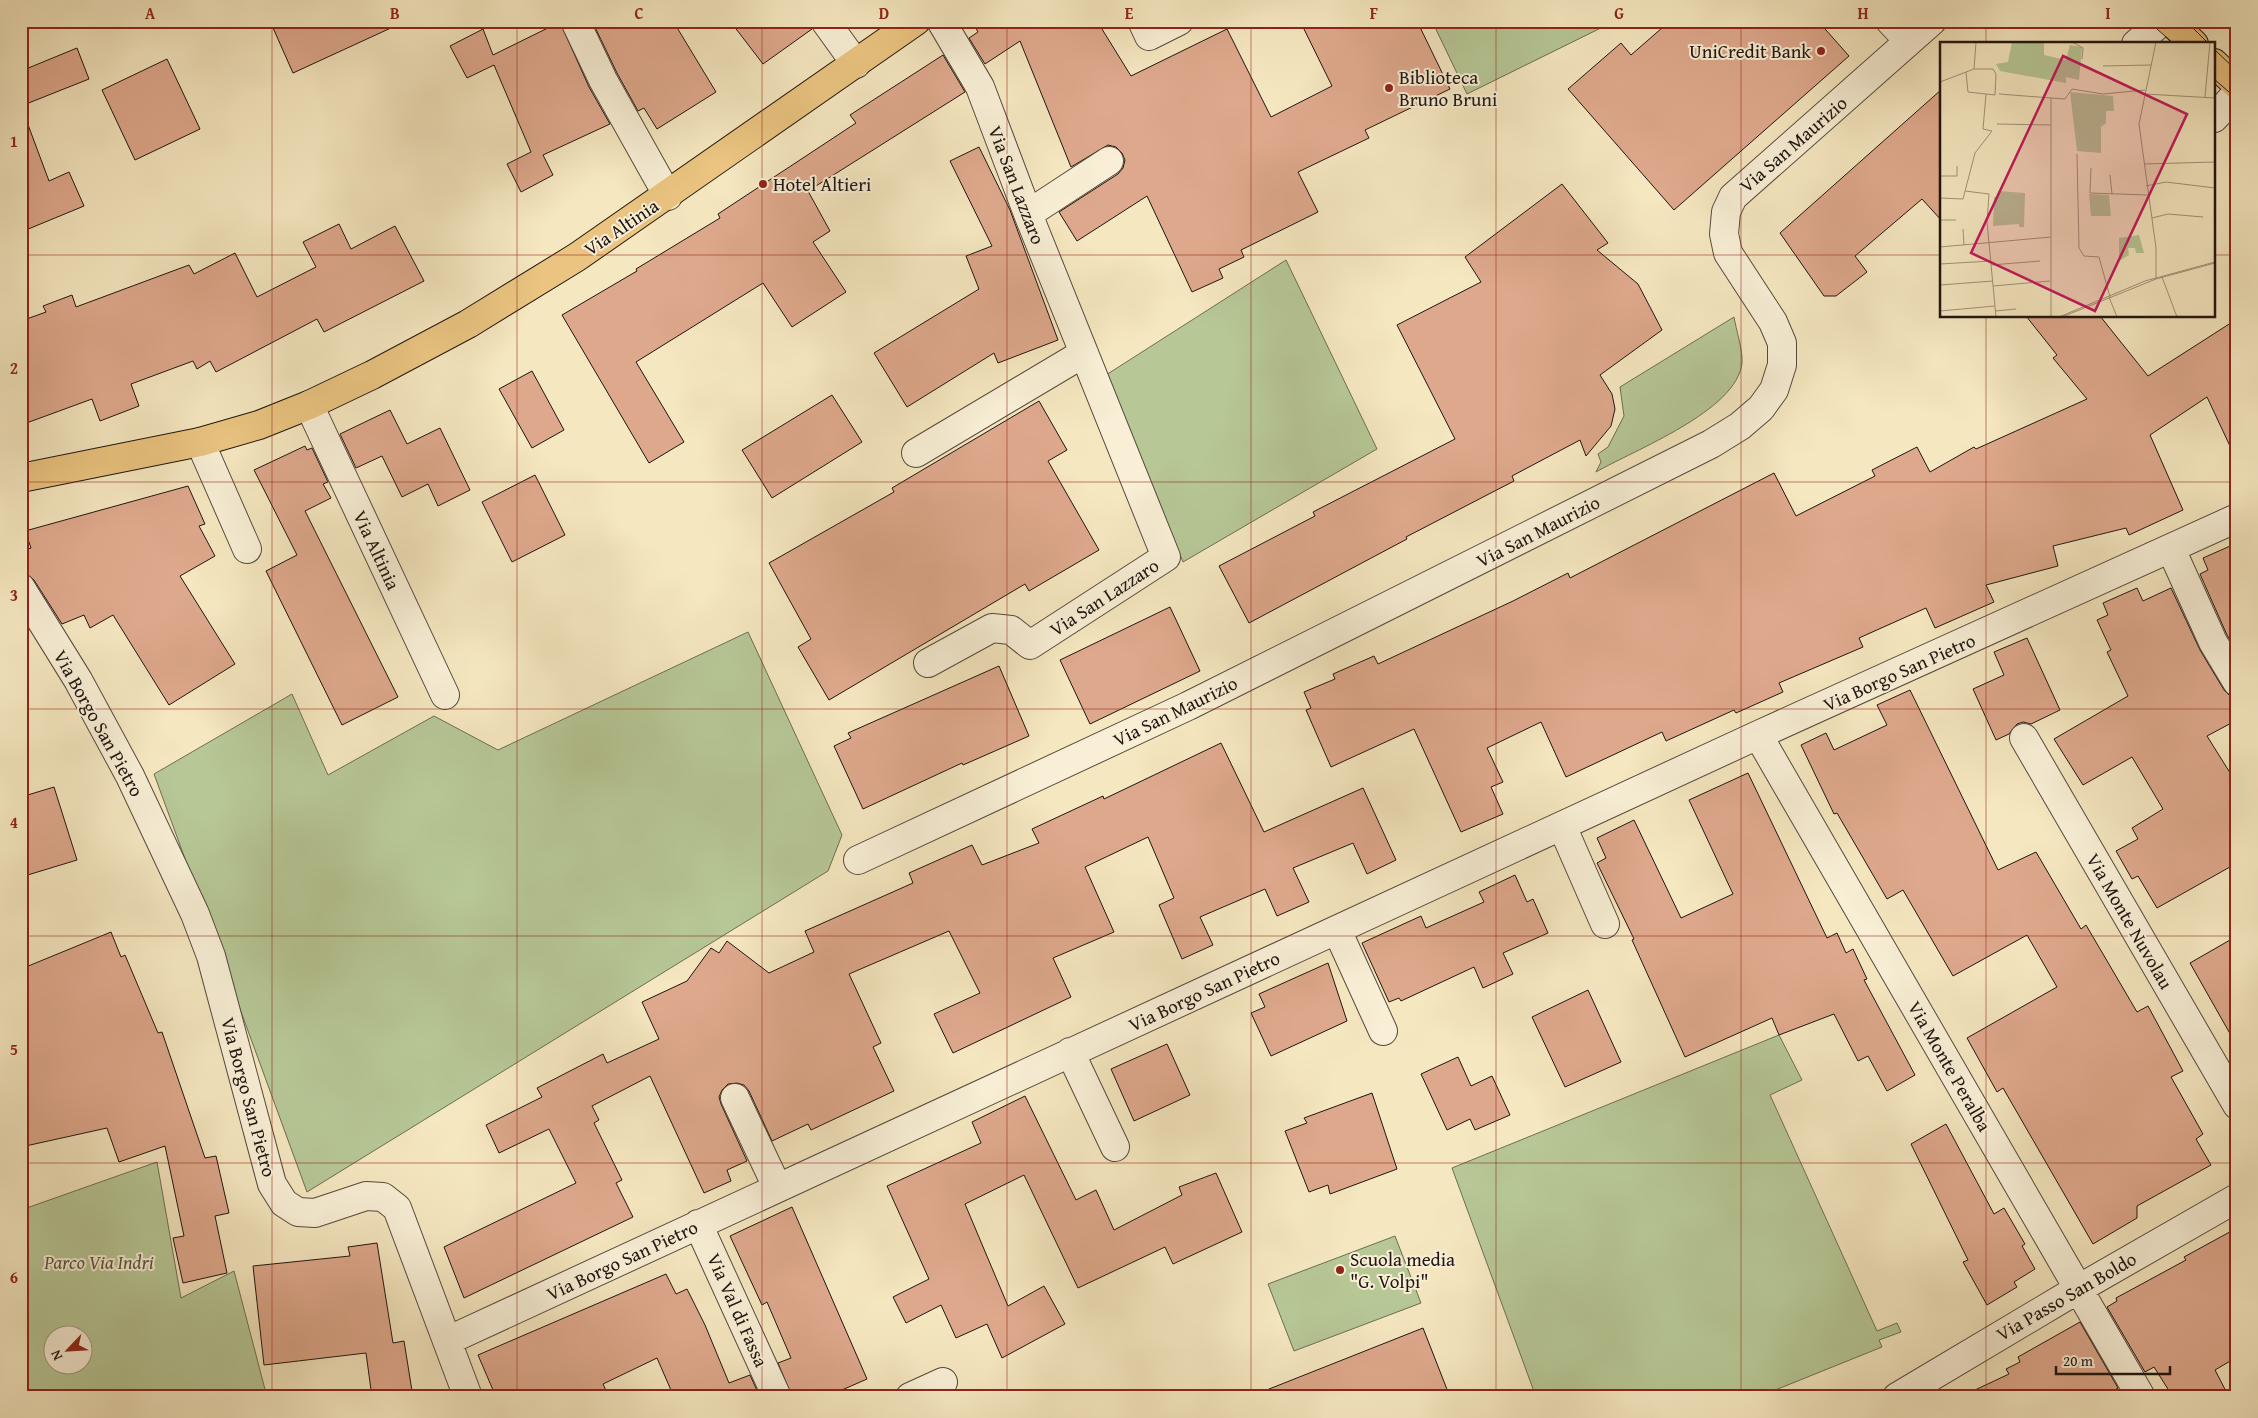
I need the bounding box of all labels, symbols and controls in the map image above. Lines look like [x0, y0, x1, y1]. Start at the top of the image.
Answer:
text: A [145, 1, 156, 25]
text: B [390, 1, 400, 25]
text: C [634, 1, 644, 25]
text: D [879, 1, 889, 25]
text: E [1125, 1, 1134, 25]
text: F [1370, 1, 1378, 25]
text: G [1614, 1, 1624, 25]
text: H [1857, 1, 1869, 25]
text: I [2105, 1, 2111, 25]
place label: UniCredit Bank [1689, 37, 1811, 65]
inset map [1940, 42, 2216, 318]
marker: UniCredit Bank [1815, 45, 1827, 57]
place label: Biblioteca Bruno Bruni [1399, 63, 1497, 113]
marker: Biblioteca Bruno Bruni [1383, 82, 1395, 94]
street label: Via San Maurizio [1733, 89, 1853, 199]
street label: Via San Lazzaro [982, 122, 1052, 248]
text: 1 [10, 129, 18, 153]
place label: Hotel Altieri [773, 170, 871, 198]
marker: Hotel Altieri [757, 178, 769, 190]
street label: Via Altinia [578, 192, 664, 262]
text: 2 [10, 356, 18, 380]
street label: Via San Maurizio [1471, 488, 1605, 574]
street label: Via Altinia [346, 506, 408, 594]
street label: Via San Lazzaro [1044, 551, 1164, 643]
text: 3 [10, 583, 18, 607]
street label: Via Borgo San Pietro [1818, 626, 1980, 718]
street label: Via Borgo San Pietro [47, 644, 151, 802]
street label: Via San Maurizio [1108, 669, 1242, 753]
text: 4 [10, 810, 18, 834]
street label: Via Monte Nuvolau [2080, 848, 2181, 995]
street label: Via Borgo San Pietro [1124, 944, 1284, 1038]
street label: Via Monte Peralba [1901, 996, 1999, 1136]
street label: Via Borgo San Pietro [214, 1014, 284, 1180]
text: 5 [10, 1037, 18, 1061]
street label: Via Borgo San Pietro [542, 1213, 702, 1307]
street label: Via Passo San Boldo [1991, 1244, 2141, 1348]
place label: Scuola media "G. Volpi" [1350, 1245, 1455, 1295]
park label: Parco Via Indri [43, 1248, 154, 1276]
street label: Via Val di Fassa [700, 1249, 776, 1371]
marker: Scuola media "G. Volpi" [1334, 1264, 1346, 1276]
text: 6 [10, 1265, 18, 1289]
north arrow [42, 1326, 92, 1376]
scale bar [2056, 1343, 2169, 1375]
text: N [45, 1346, 67, 1364]
text: 20 m [2063, 1350, 2094, 1371]

